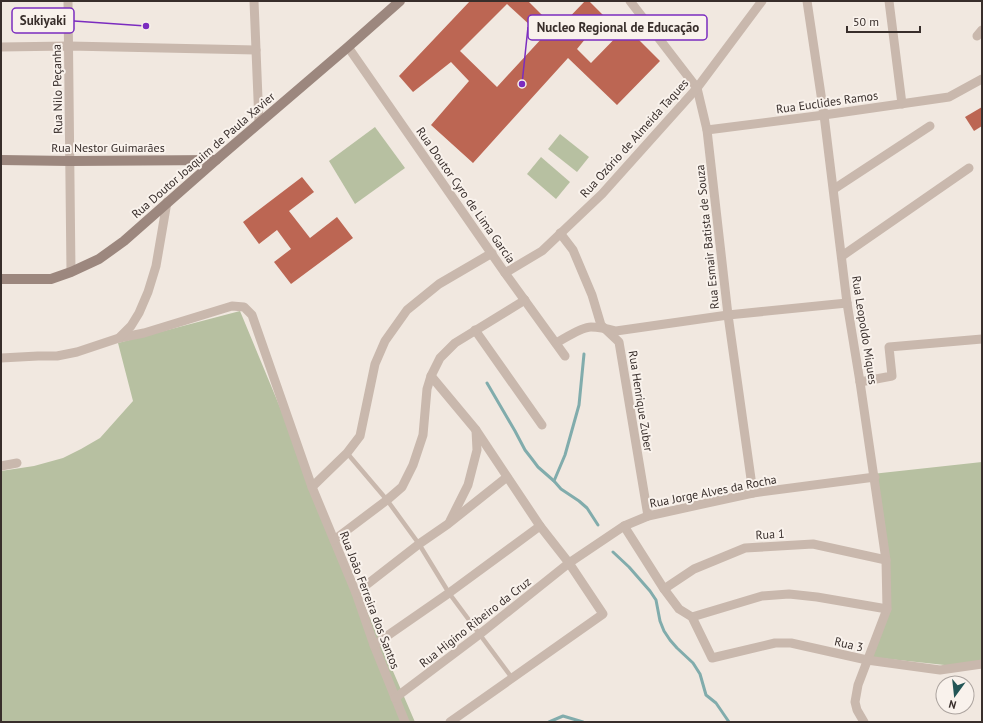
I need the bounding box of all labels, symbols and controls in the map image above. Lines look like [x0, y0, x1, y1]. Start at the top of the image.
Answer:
callout: Sukiyaki [12, 8, 74, 33]
scale bar [847, 8, 920, 34]
text: Sukiyaki [20, 12, 66, 29]
text: 50 m [853, 14, 879, 29]
callout: Nucleo Regional de Educação [528, 15, 707, 40]
text: Nucleo Regional de Educação [537, 19, 699, 36]
street label: Rua Nilo Peçanha [49, 44, 65, 134]
street label: Rua Ozório de Almeida Taques [577, 75, 691, 201]
street label: Rua Euclides Ramos [775, 87, 879, 117]
street label: Rua Doutor Joaquim de Paula Xavier [128, 89, 278, 221]
street label: Rua Doutor Cyro de Lima Garcia [413, 124, 519, 266]
street label: Rua Nestor Guimarães [51, 140, 165, 155]
street label: Rua Esmair Batista de Souza [692, 164, 722, 310]
street label: Rua Leopoldo Miques [849, 275, 881, 385]
street label: Rua Henrique Zuber [626, 349, 656, 453]
street label: Rua Jorge Alves da Rocha [648, 471, 778, 511]
street label: Rua 1 [755, 526, 785, 542]
street label: Rua João Ferreira dos Santos [337, 529, 403, 671]
street label: Rua Higino Ribeiro da Cruz [416, 574, 534, 670]
street label: Rua 3 [833, 633, 865, 655]
north arrow [935, 675, 975, 715]
text: N [947, 697, 958, 712]

